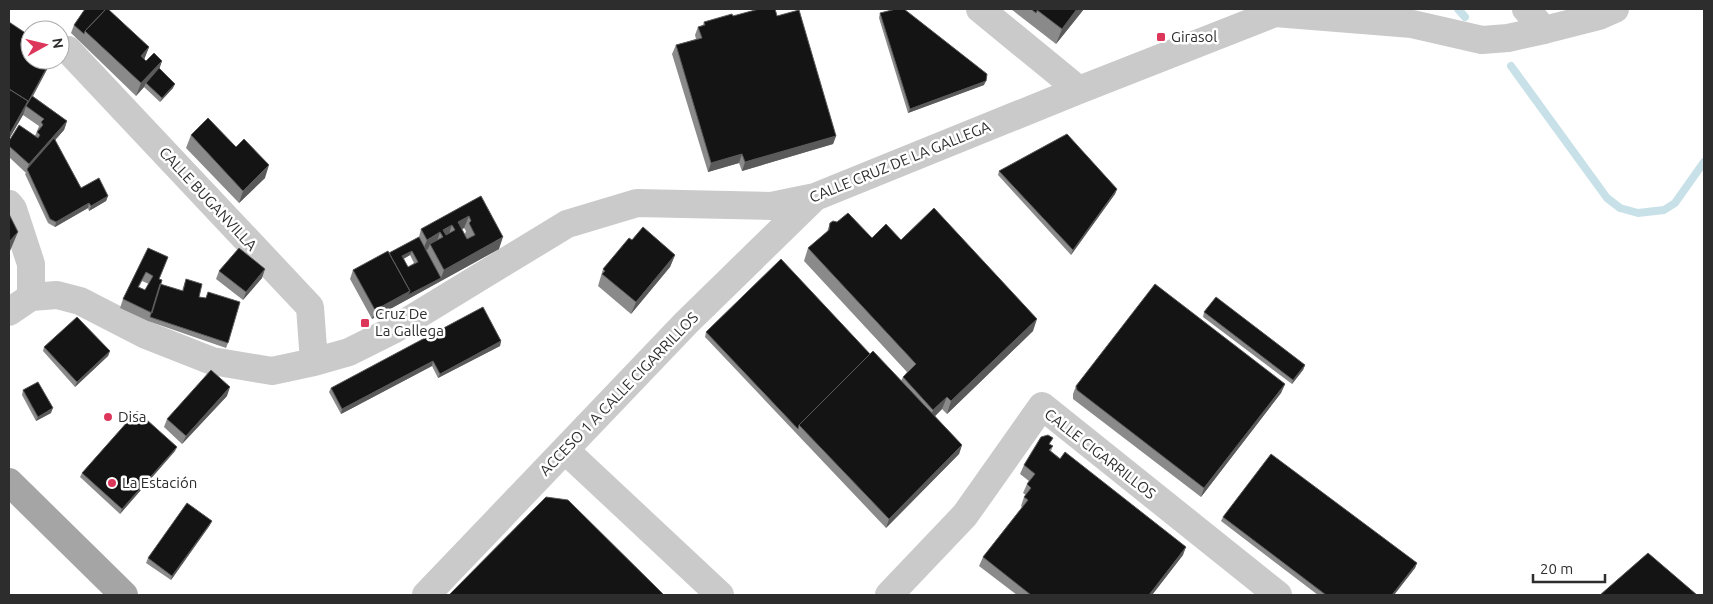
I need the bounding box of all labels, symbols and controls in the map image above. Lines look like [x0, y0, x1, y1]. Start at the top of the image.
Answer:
north arrow [20, 20, 70, 70]
place label: Girasol [1171, 28, 1217, 45]
marker: Girasol [1155, 31, 1167, 43]
text: N [49, 37, 67, 49]
street label: CALLE CRUZ DE LA GALLEGA [807, 117, 993, 206]
street label: CALLE BUGANVILLA [156, 143, 261, 254]
place label: Cruz De La Gallega [375, 305, 444, 339]
street label: ACCESO 1 A CALLE CIGARRILLOS [536, 308, 701, 479]
marker: Cruz De La Gallega [359, 317, 371, 329]
street label: CALLE CIGARRILLOS [1041, 405, 1159, 502]
place label: Disa [118, 408, 146, 425]
marker: Disa [102, 411, 114, 423]
place label: La Estación [122, 474, 197, 491]
marker: La Estación [106, 477, 118, 489]
scale bar [1533, 552, 1606, 584]
text: 20 m [1540, 560, 1573, 577]

